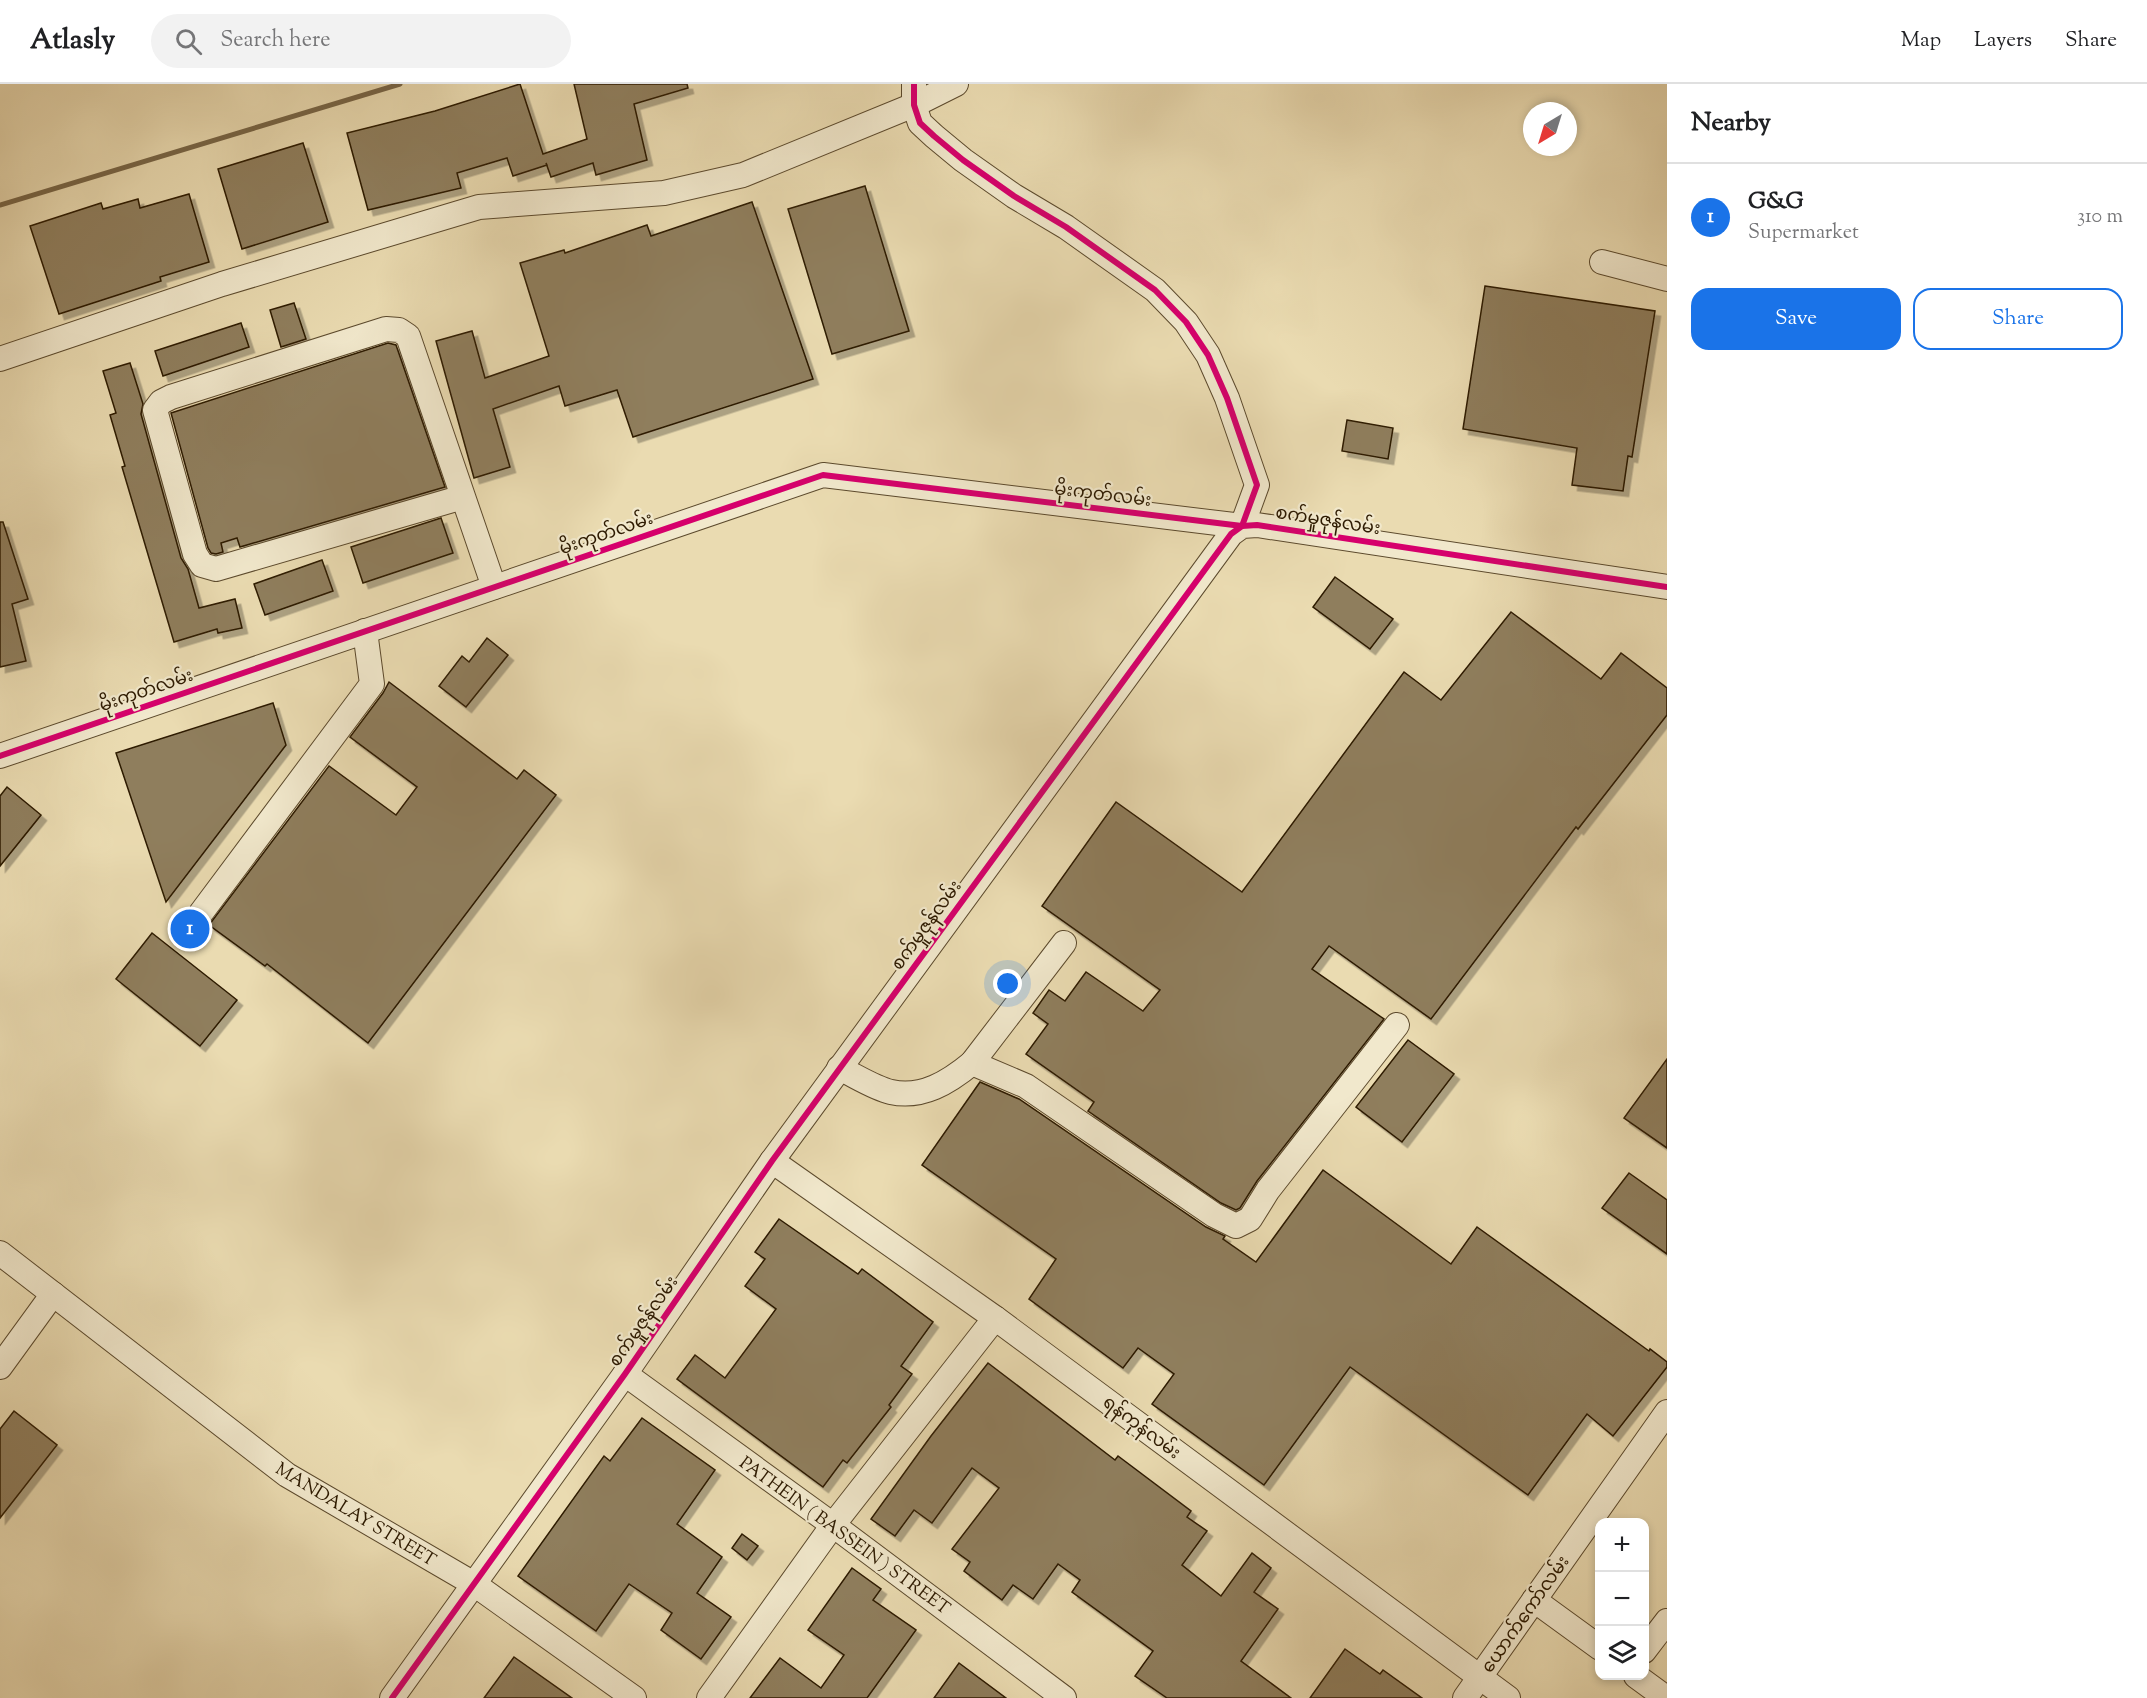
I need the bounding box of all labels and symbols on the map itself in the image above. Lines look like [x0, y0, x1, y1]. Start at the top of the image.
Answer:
north arrow [1523, 102, 1577, 156]
street label: မိုးကုတ်လမ်း [1053, 474, 1153, 515]
street label: စက်မှုဇုန်လမ်း [1273, 499, 1382, 543]
street label: မိုးကုတ်လမ်း [555, 504, 657, 563]
street label: မိုးကုတ်လမ်း [95, 661, 197, 720]
street label: စက်မှုဇုန်လမ်း [884, 875, 969, 977]
pin: 1 [170, 906, 210, 952]
your location [993, 969, 1022, 998]
street label: စက်မှုဇုန်လမ်း [602, 1270, 686, 1373]
street label: ရန်ကုန်လမ်း [1096, 1389, 1186, 1467]
street label: PATHEIN ( BASSEIN ) STREET [733, 1451, 955, 1622]
street label: MANDALAY STREET [270, 1457, 441, 1574]
street label: ယောက်ကော်လမ်း [1475, 1550, 1577, 1679]

